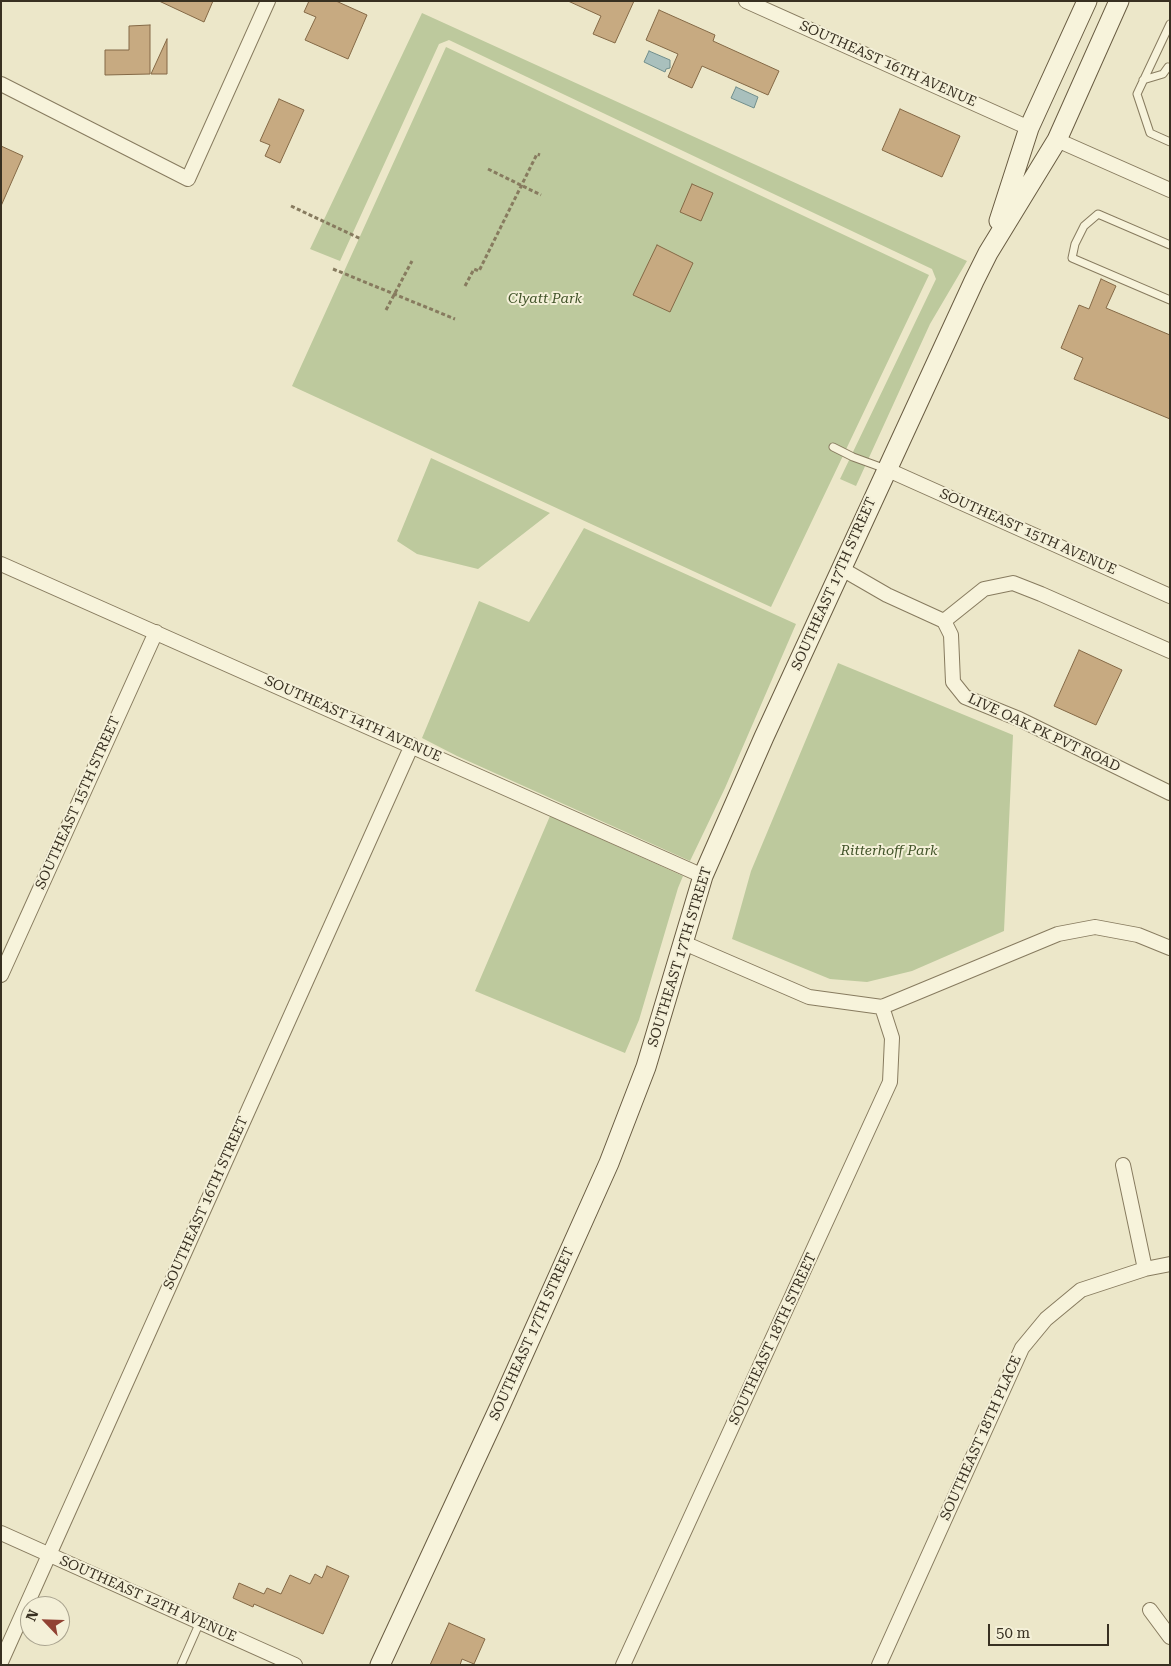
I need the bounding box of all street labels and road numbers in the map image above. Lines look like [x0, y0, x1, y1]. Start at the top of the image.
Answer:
street label: SOUTHEAST 16TH AVENUE [797, 17, 979, 111]
street label: SOUTHEAST 15TH AVENUE [937, 485, 1119, 579]
street label: SOUTHEAST 17TH STREET [788, 495, 880, 673]
street label: SOUTHEAST 14TH AVENUE [262, 672, 444, 766]
street label: LIVE OAK PK PVT ROAD [965, 690, 1123, 776]
street label: SOUTHEAST 15TH STREET [32, 714, 124, 892]
street label: SOUTHEAST 17TH STREET [645, 865, 715, 1049]
street label: SOUTHEAST 16TH STREET [160, 1114, 252, 1292]
street label: SOUTHEAST 17TH STREET [486, 1245, 578, 1423]
street label: SOUTHEAST 18TH STREET [726, 1251, 820, 1427]
street label: SOUTHEAST 18TH PLACE [937, 1353, 1025, 1523]
street label: SOUTHEAST 12TH AVENUE [57, 1552, 239, 1646]

